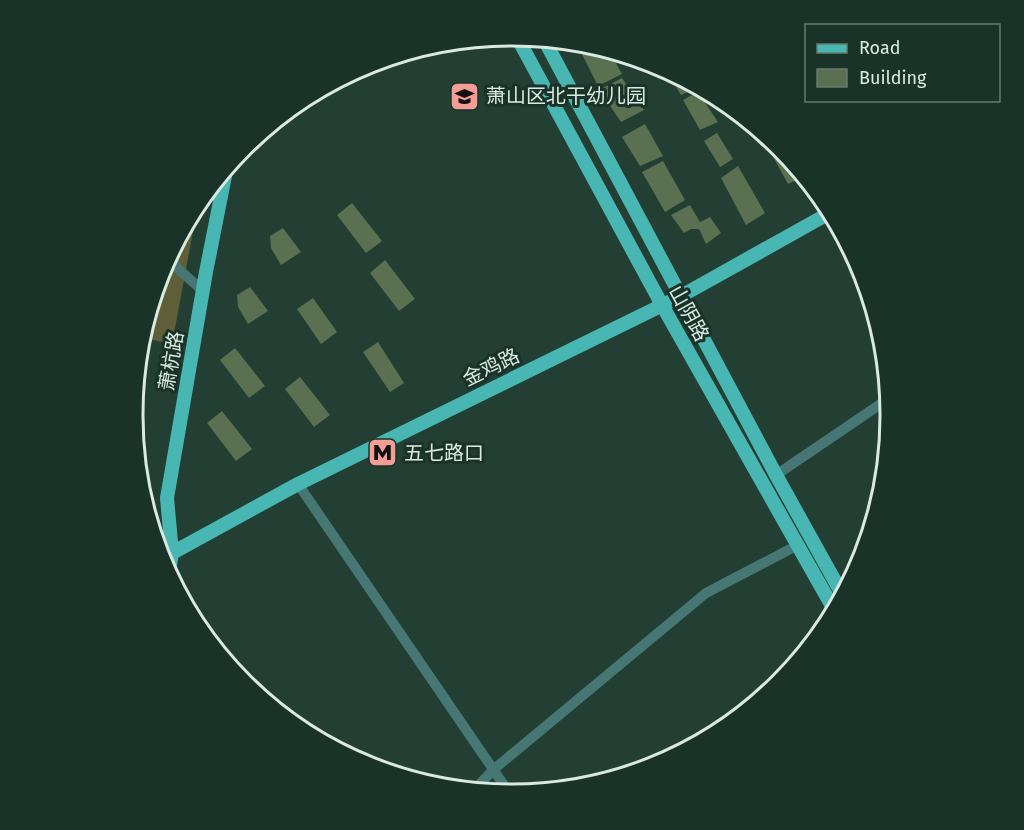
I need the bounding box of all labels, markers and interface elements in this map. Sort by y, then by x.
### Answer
legend [805,24,1000,102]
text: Road [859,37,901,59]
text: Building [859,67,927,89]
school or university icon: 萧山区北干幼儿园 [449,80,481,112]
place label: 萧山区北干幼儿园 [486,84,646,108]
street label: 山阴路 [664,281,714,345]
street label: 萧杭路 [154,329,188,393]
street label: 金鸡路 [459,343,523,391]
metro station icon: 五七路口 [367,437,399,469]
place label: 五七路口 [404,441,484,465]

